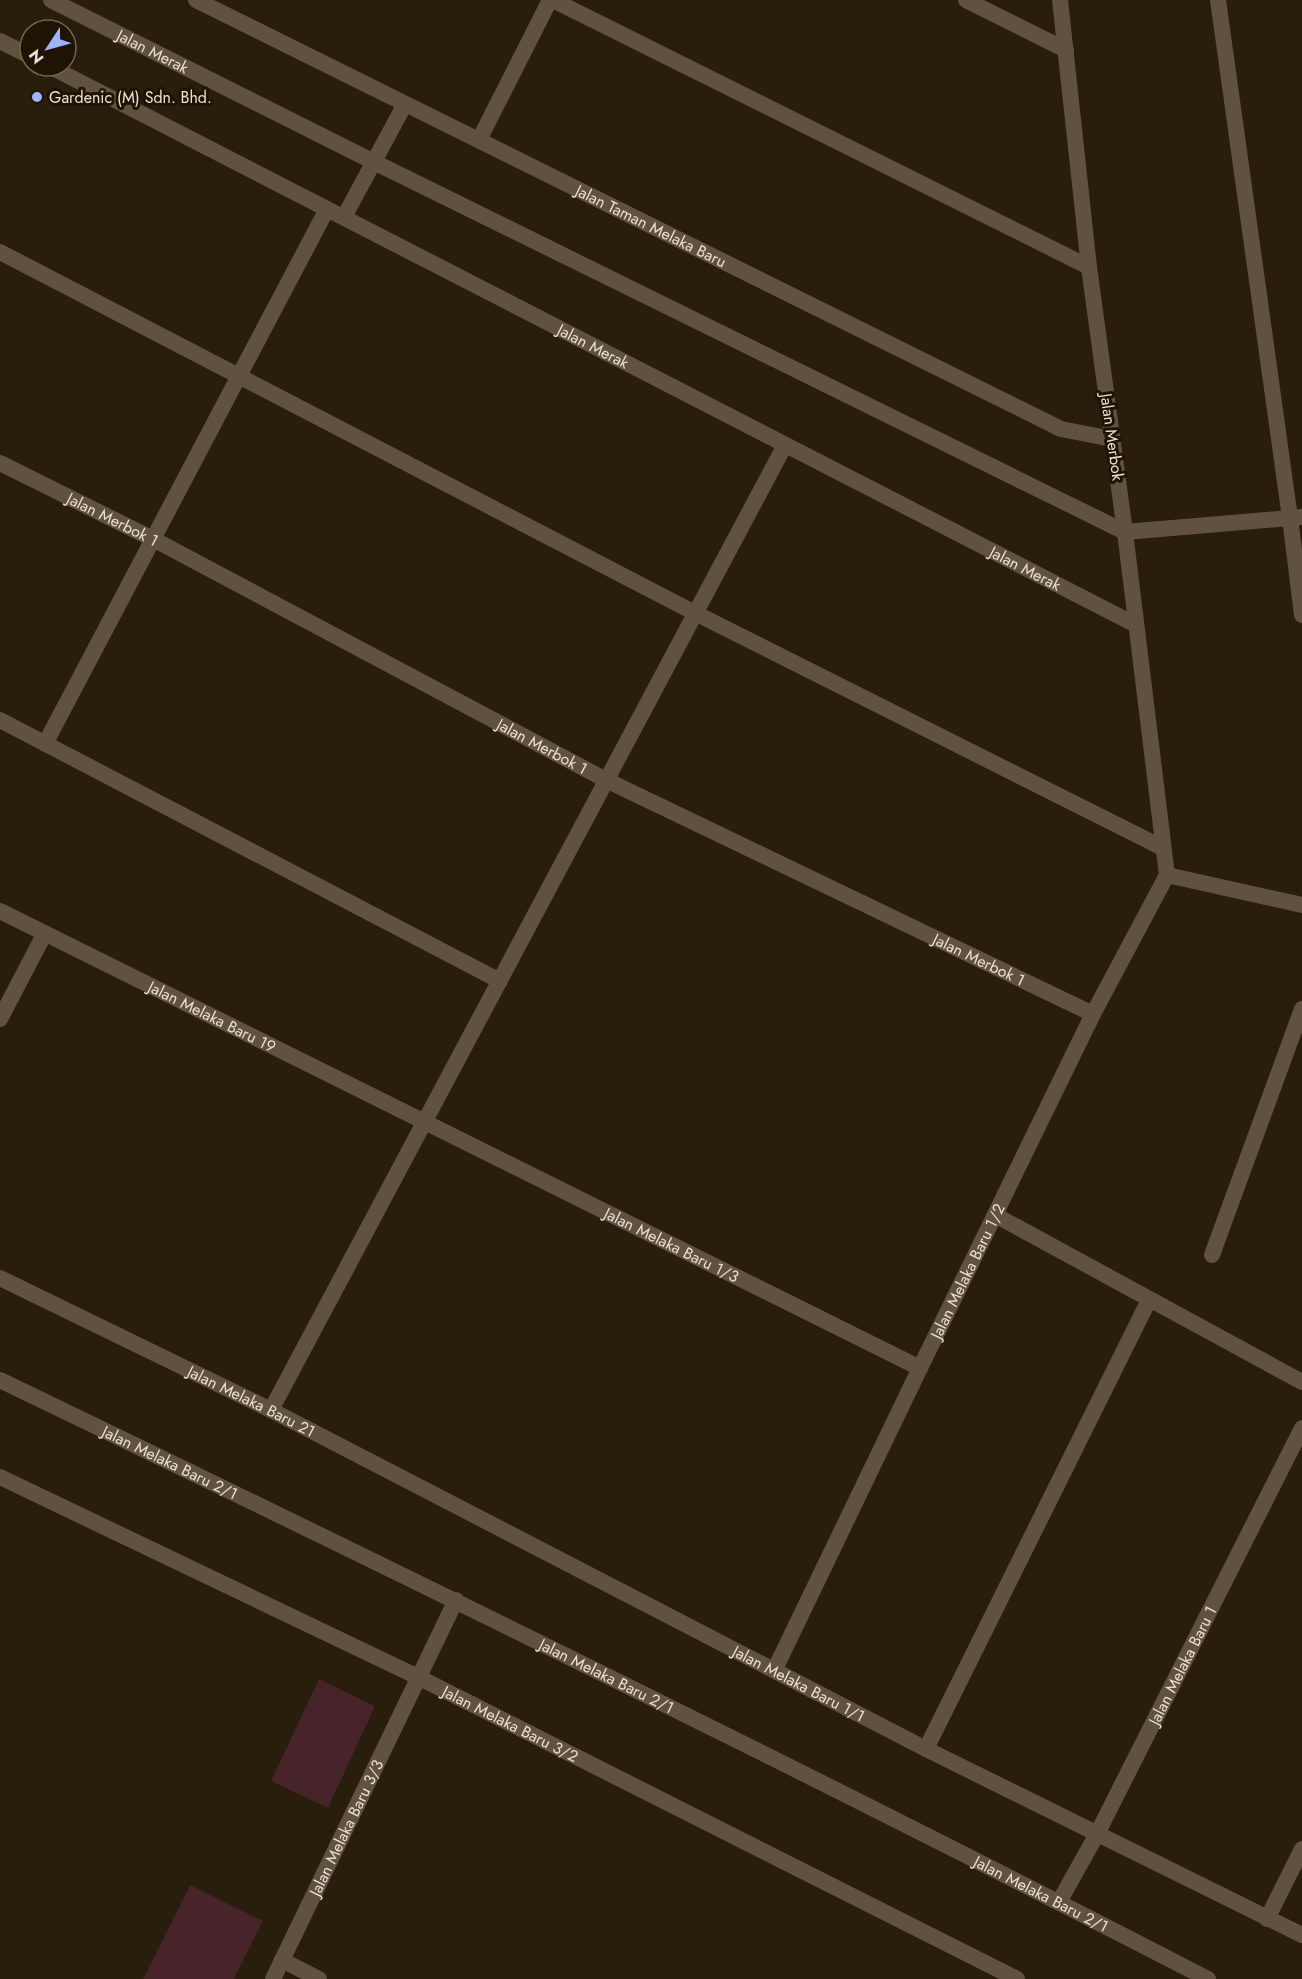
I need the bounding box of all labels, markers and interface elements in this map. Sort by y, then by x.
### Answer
north arrow [18,18,78,78]
street label: Jalan Merak [111,23,194,79]
text: N [23,45,49,68]
place label: Gardenic (M) Sdn. Bhd. [49,86,212,109]
marker: Gardenic (M) Sdn. Bhd. [30,90,44,104]
street label: Jalan Taman Melaka Baru [570,178,730,273]
street label: Jalan Merak [552,317,634,374]
street label: Jalan Merbok [1094,390,1130,483]
street label: Jalan Merbok 1 [61,486,163,552]
street label: Jalan Merak [984,539,1066,597]
street label: Jalan Merbok 1 [491,712,592,780]
street label: Jalan Merbok 1 [927,926,1029,991]
street label: Jalan Melaka Baru 19 [143,974,280,1058]
street label: Jalan Melaka Baru 1/2 [924,1199,1010,1345]
street label: Jalan Melaka Baru 1/3 [599,1201,743,1288]
street label: Jalan Melaka Baru 21 [182,1359,319,1443]
street label: Jalan Melaka Baru 2/1 [97,1419,242,1505]
street label: Jalan Melaka Baru 1 [1142,1602,1222,1731]
street label: Jalan Melaka Baru 2/1 [533,1632,678,1719]
street label: Jalan Melaka Baru 1/1 [727,1639,869,1727]
street label: Jalan Melaka Baru 3/2 [437,1679,582,1768]
street label: Jalan Melaka Baru 3/3 [302,1755,389,1902]
street label: Jalan Melaka Baru 2/1 [968,1849,1113,1937]

